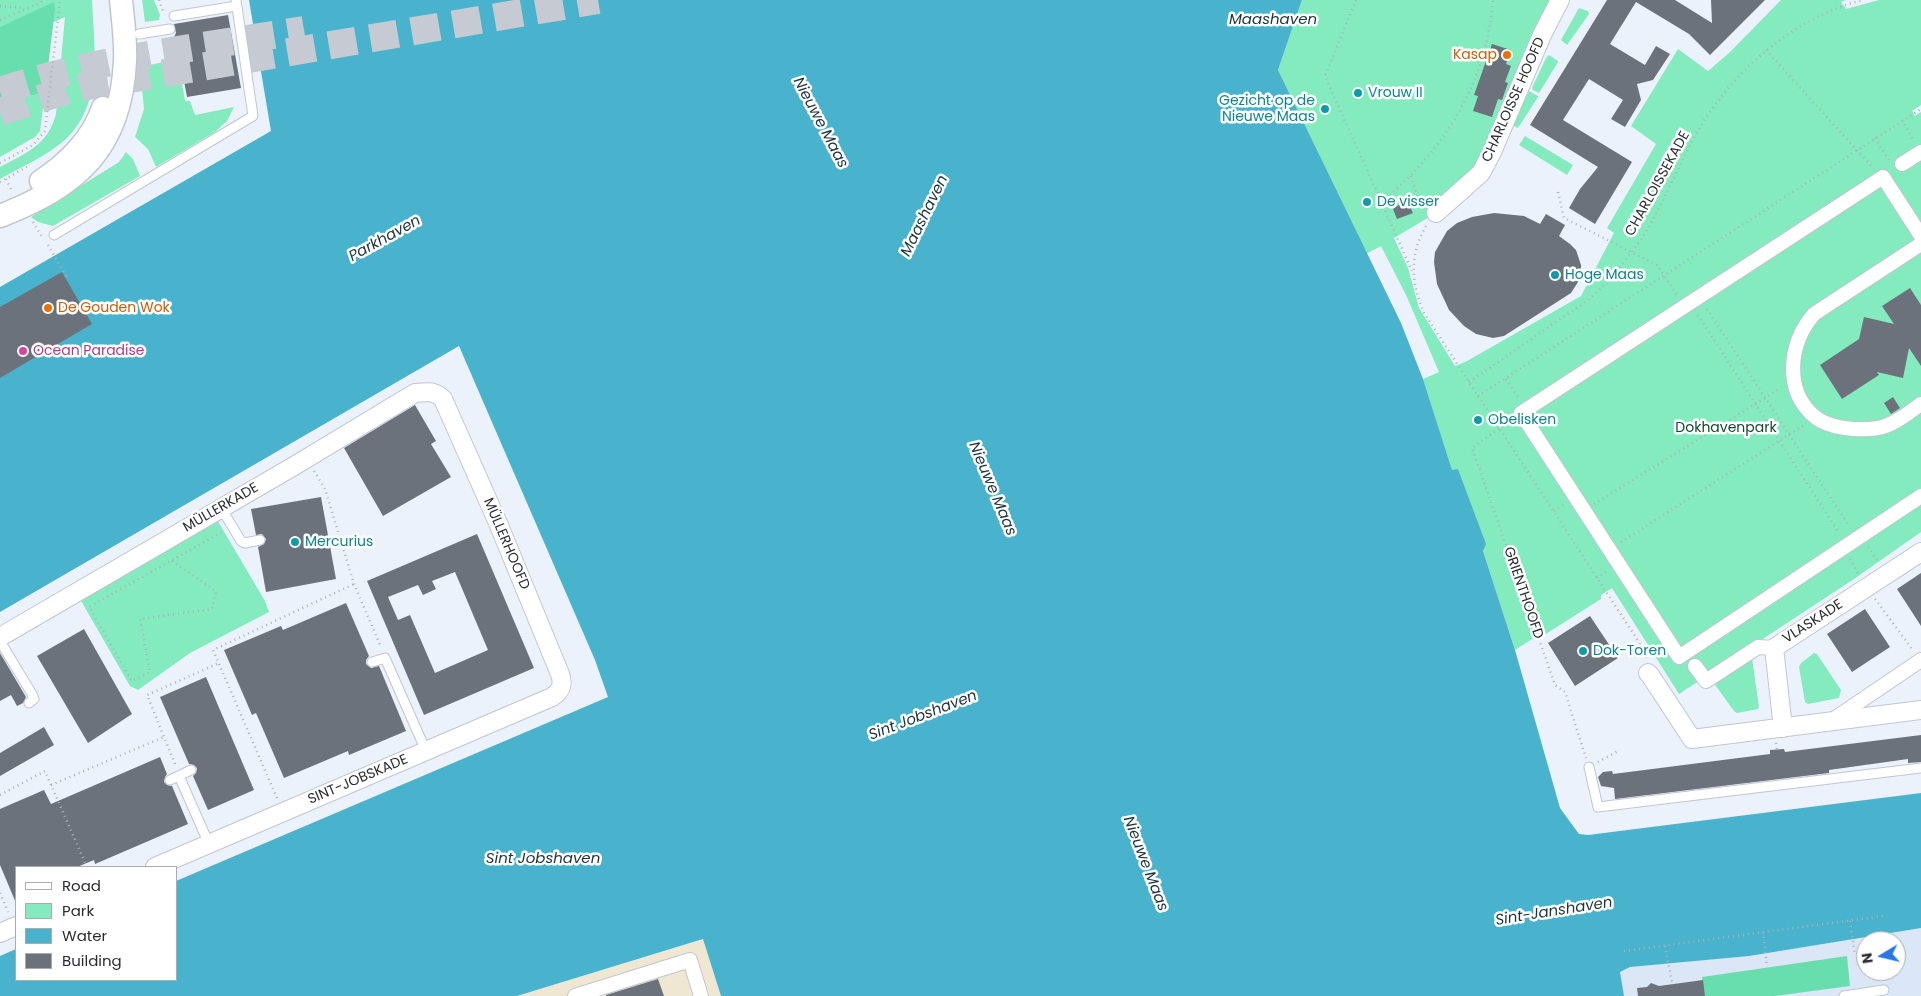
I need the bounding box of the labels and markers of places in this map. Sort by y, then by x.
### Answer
place label: Kasap [1453,47,1497,63]
marker: Kasap [1501,49,1513,61]
place label: Vrouw II [1368,85,1423,101]
marker: Vrouw II [1352,87,1364,99]
place label: Gezicht op de Nieuwe Maas [1219,93,1315,125]
marker: Gezicht op de Nieuwe Maas [1319,103,1331,115]
place label: De visser [1377,194,1439,210]
marker: De visser [1361,196,1373,208]
place label: Hoge Maas [1565,267,1644,283]
marker: Hoge Maas [1549,269,1561,281]
place label: De Gouden Wok [58,300,170,316]
marker: De Gouden Wok [42,302,54,314]
place label: Ocean Paradise [33,343,144,359]
marker: Ocean Paradise [17,345,29,357]
place label: Obelisken [1488,412,1556,428]
marker: Obelisken [1472,414,1484,426]
place label: Mercurius [305,534,373,550]
marker: Mercurius [289,536,301,548]
place label: Dok-Toren [1593,643,1666,659]
marker: Dok-Toren [1577,645,1589,657]

